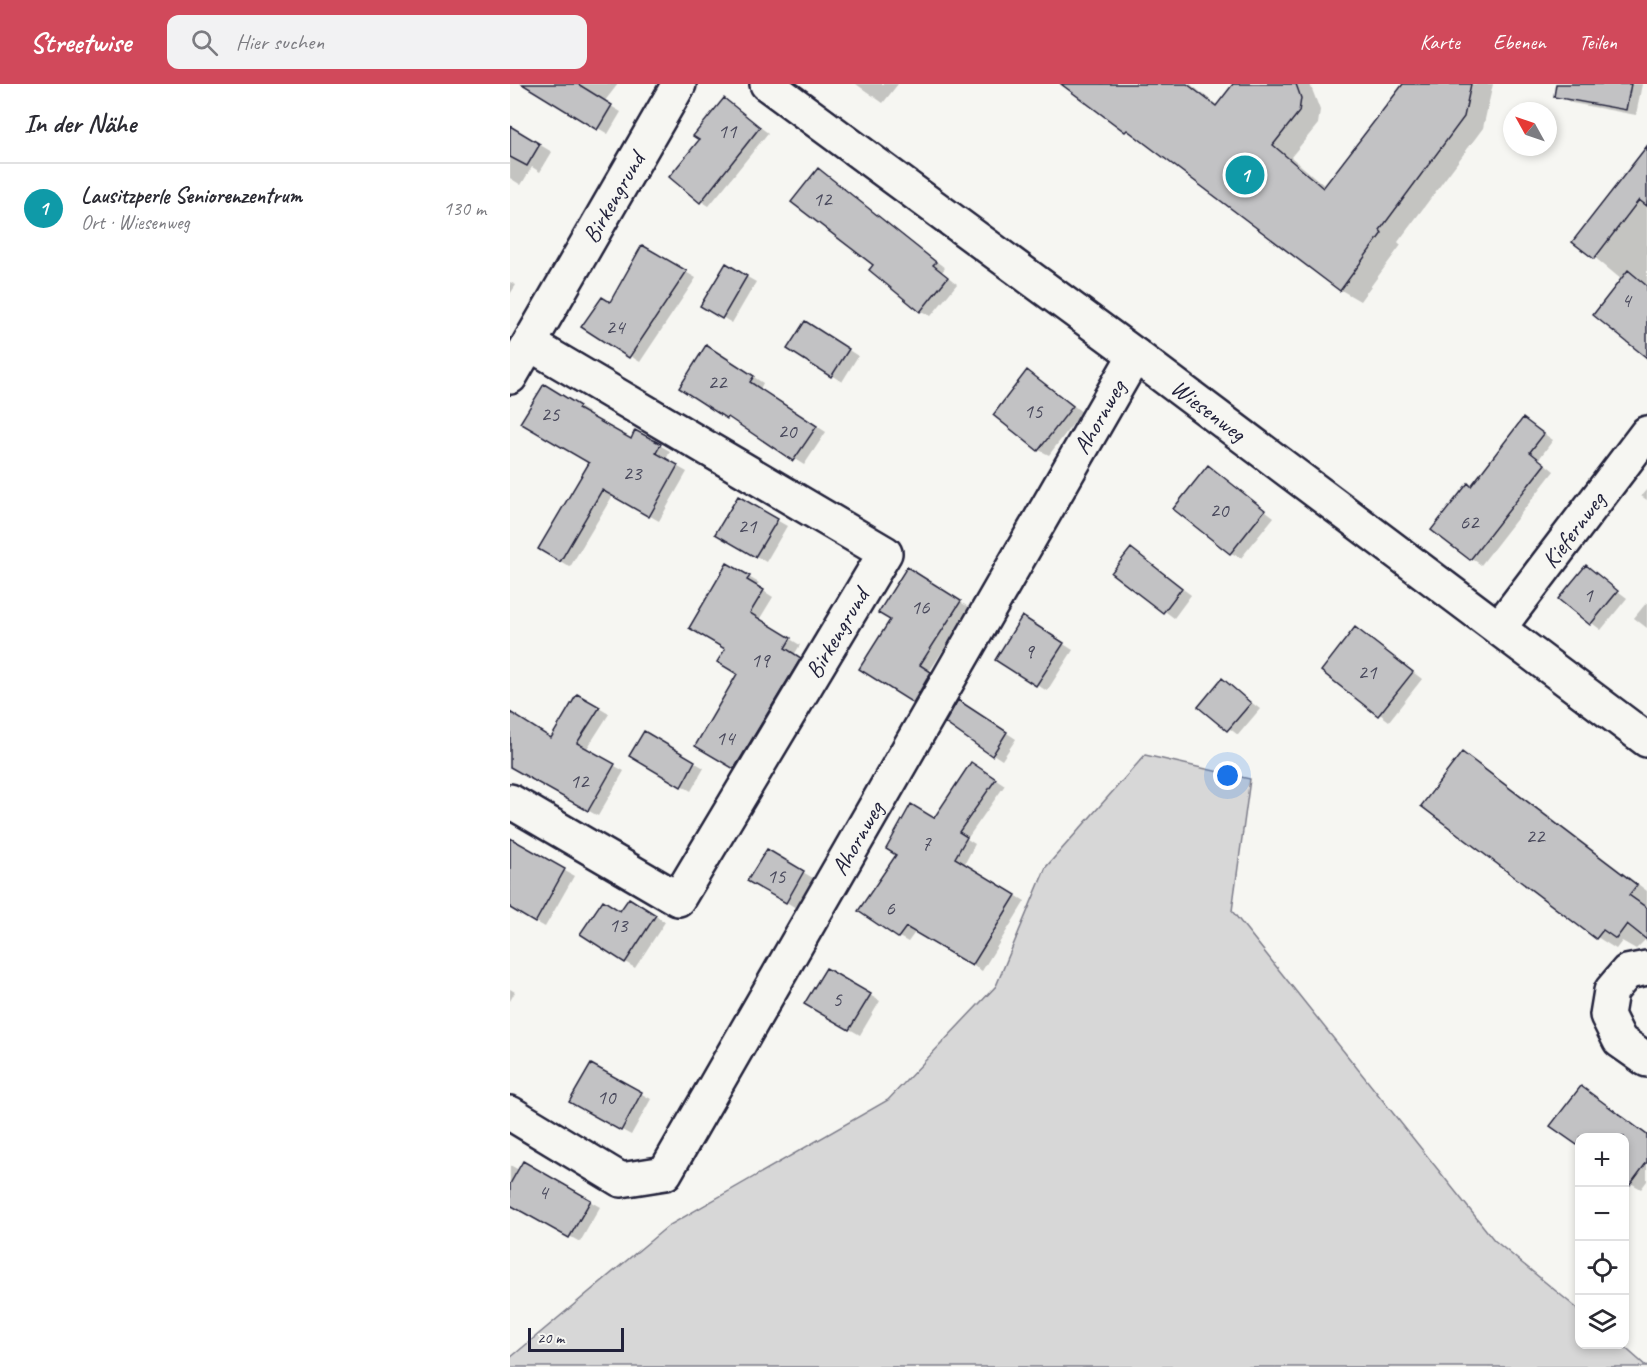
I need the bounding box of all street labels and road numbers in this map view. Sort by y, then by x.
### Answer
street label: Birkengrund [576,144,653,248]
street label: Wiesenweg [1165,372,1253,449]
street label: Ahornweg [1066,373,1133,459]
street label: Kiefernweg [1535,484,1613,574]
street label: Birkengrund [798,580,877,684]
street label: Ahornweg [824,794,891,881]

